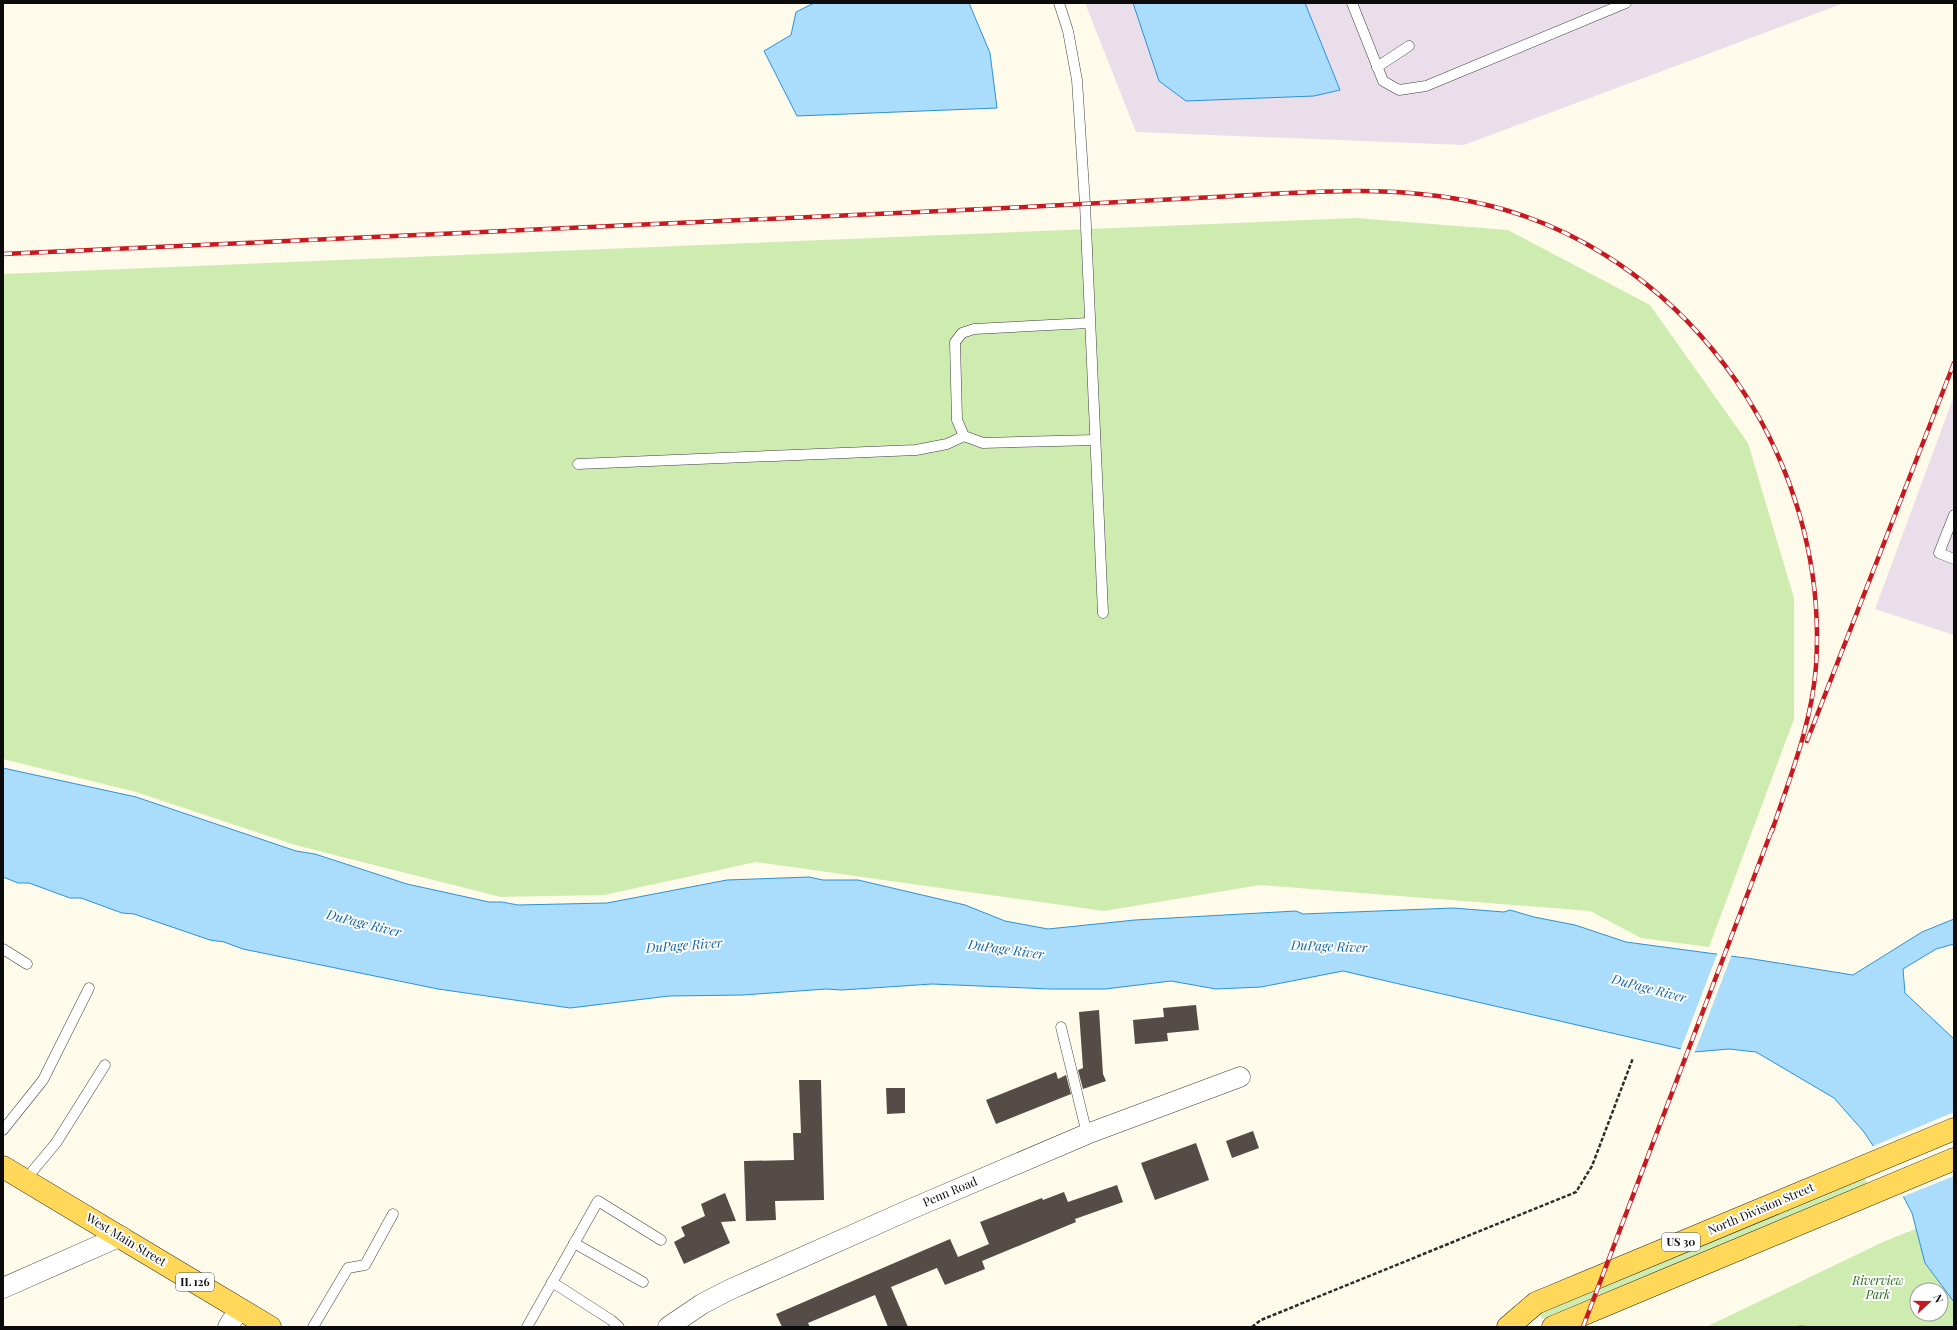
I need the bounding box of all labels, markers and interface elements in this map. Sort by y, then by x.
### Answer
water label: DuPage River [324,905,404,940]
water label: DuPage River [644,933,723,956]
water label: DuPage River [966,935,1046,962]
water label: DuPage River [1290,936,1368,955]
water label: DuPage River [1609,969,1689,1006]
street label: Penn Road [920,1172,979,1210]
street label: North Division Street [1705,1178,1817,1238]
street label: West Main Street [83,1208,170,1270]
road number: US 30 [1662,1233,1700,1251]
park label: Riverview Park [1851,1272,1904,1302]
road number: IL 126 [176,1273,214,1291]
north arrow [1909,1282,1949,1322]
text: N [1930,1292,1947,1305]

